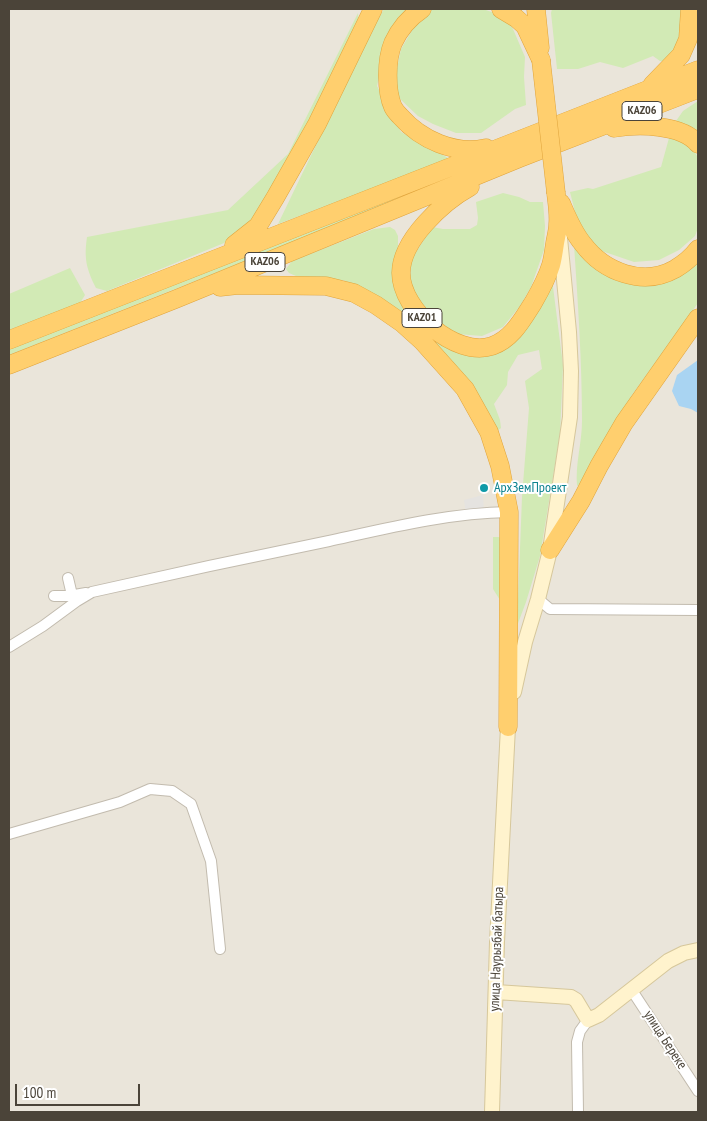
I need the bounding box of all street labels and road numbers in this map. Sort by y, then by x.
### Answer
road number: KАZ06 [622,102,662,120]
road number: KАZ06 [245,252,285,272]
road number: KАZ01 [402,308,442,328]
street label: улица Наурызбай батыра [486,886,508,1012]
street label: улица Береке [640,1007,690,1073]

